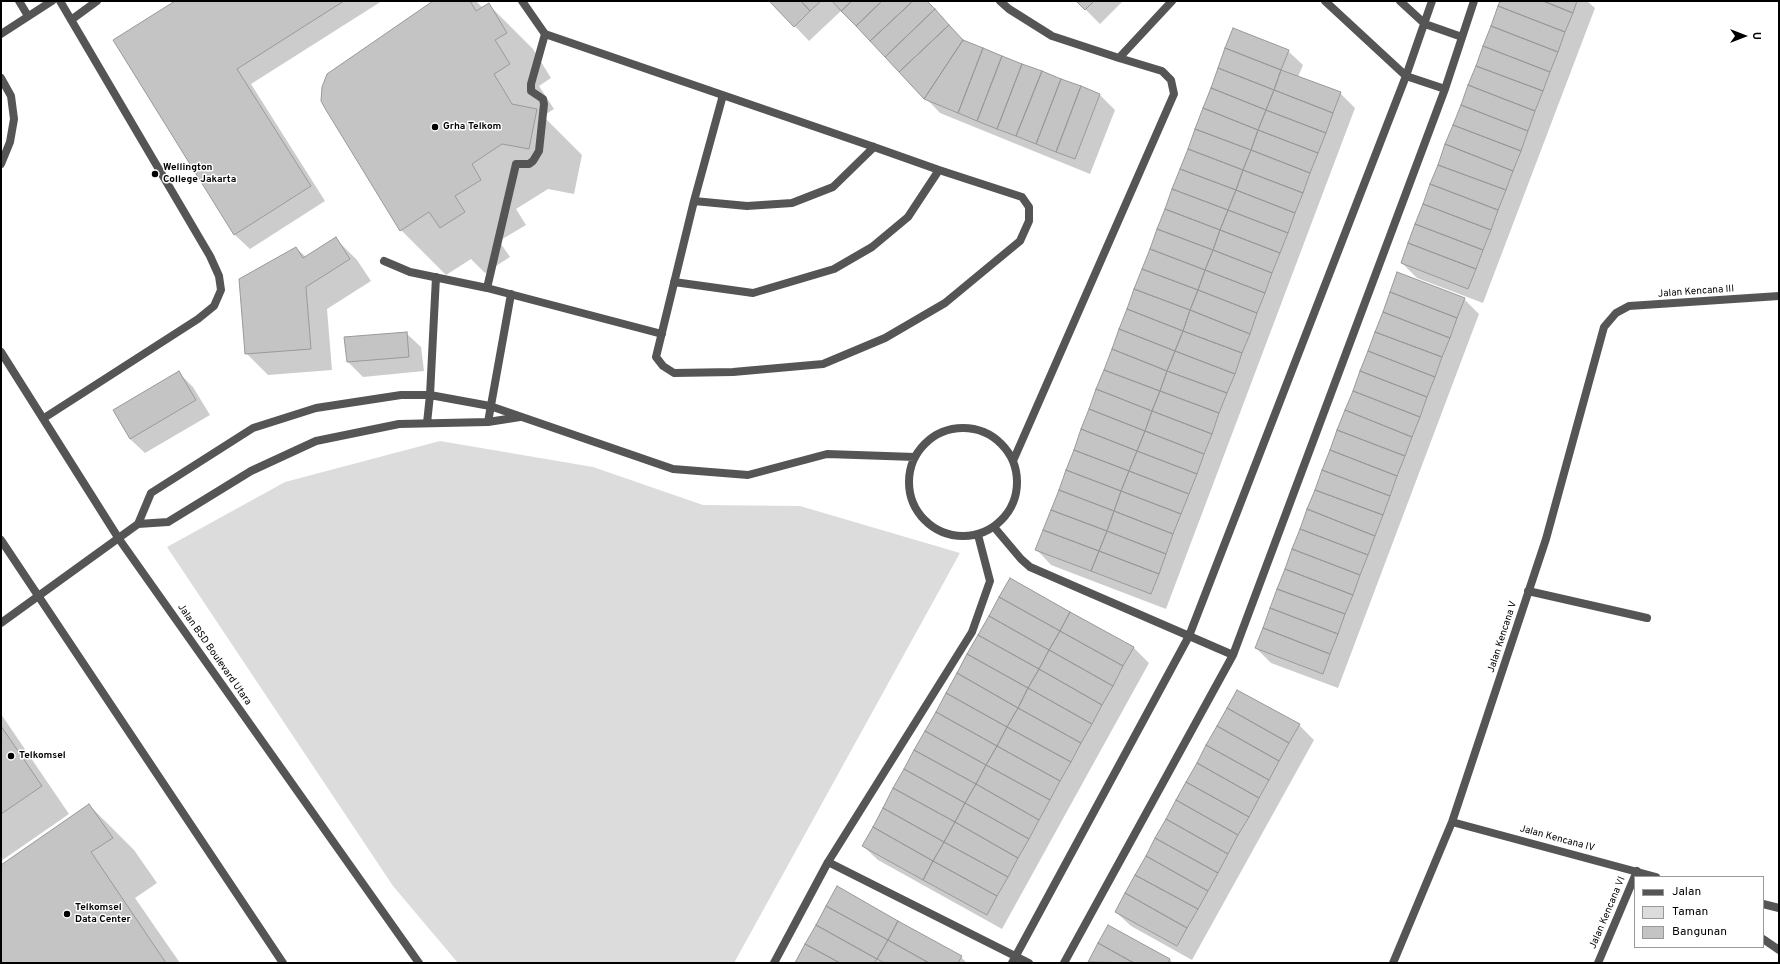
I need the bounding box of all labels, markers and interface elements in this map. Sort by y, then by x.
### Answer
north arrow [1724,16,1764,56]
text: U [1749,32,1763,40]
place label: Grha Telkom [443,121,501,133]
marker: Grha Telkom [430,122,440,132]
place label: Wellington College Jakarta [163,162,236,186]
marker: Wellington College Jakarta [150,169,160,179]
street label: Jalan Kencana III [1658,283,1734,301]
street label: Jalan Kencana V [1486,600,1520,674]
street label: Jalan BSD Boulevard Utara [174,602,254,708]
place label: Telkomsel [19,750,66,762]
marker: Telkomsel [6,751,16,761]
street label: Jalan Kencana IV [1518,823,1596,855]
street label: Jalan Kencana VI [1587,875,1629,951]
legend [1634,876,1764,948]
text: Jalan [1672,884,1701,900]
place label: Telkomsel Data Center [75,902,131,926]
text: Taman [1672,904,1708,920]
marker: Telkomsel Data Center [62,909,72,919]
text: Bangunan [1672,924,1727,940]

